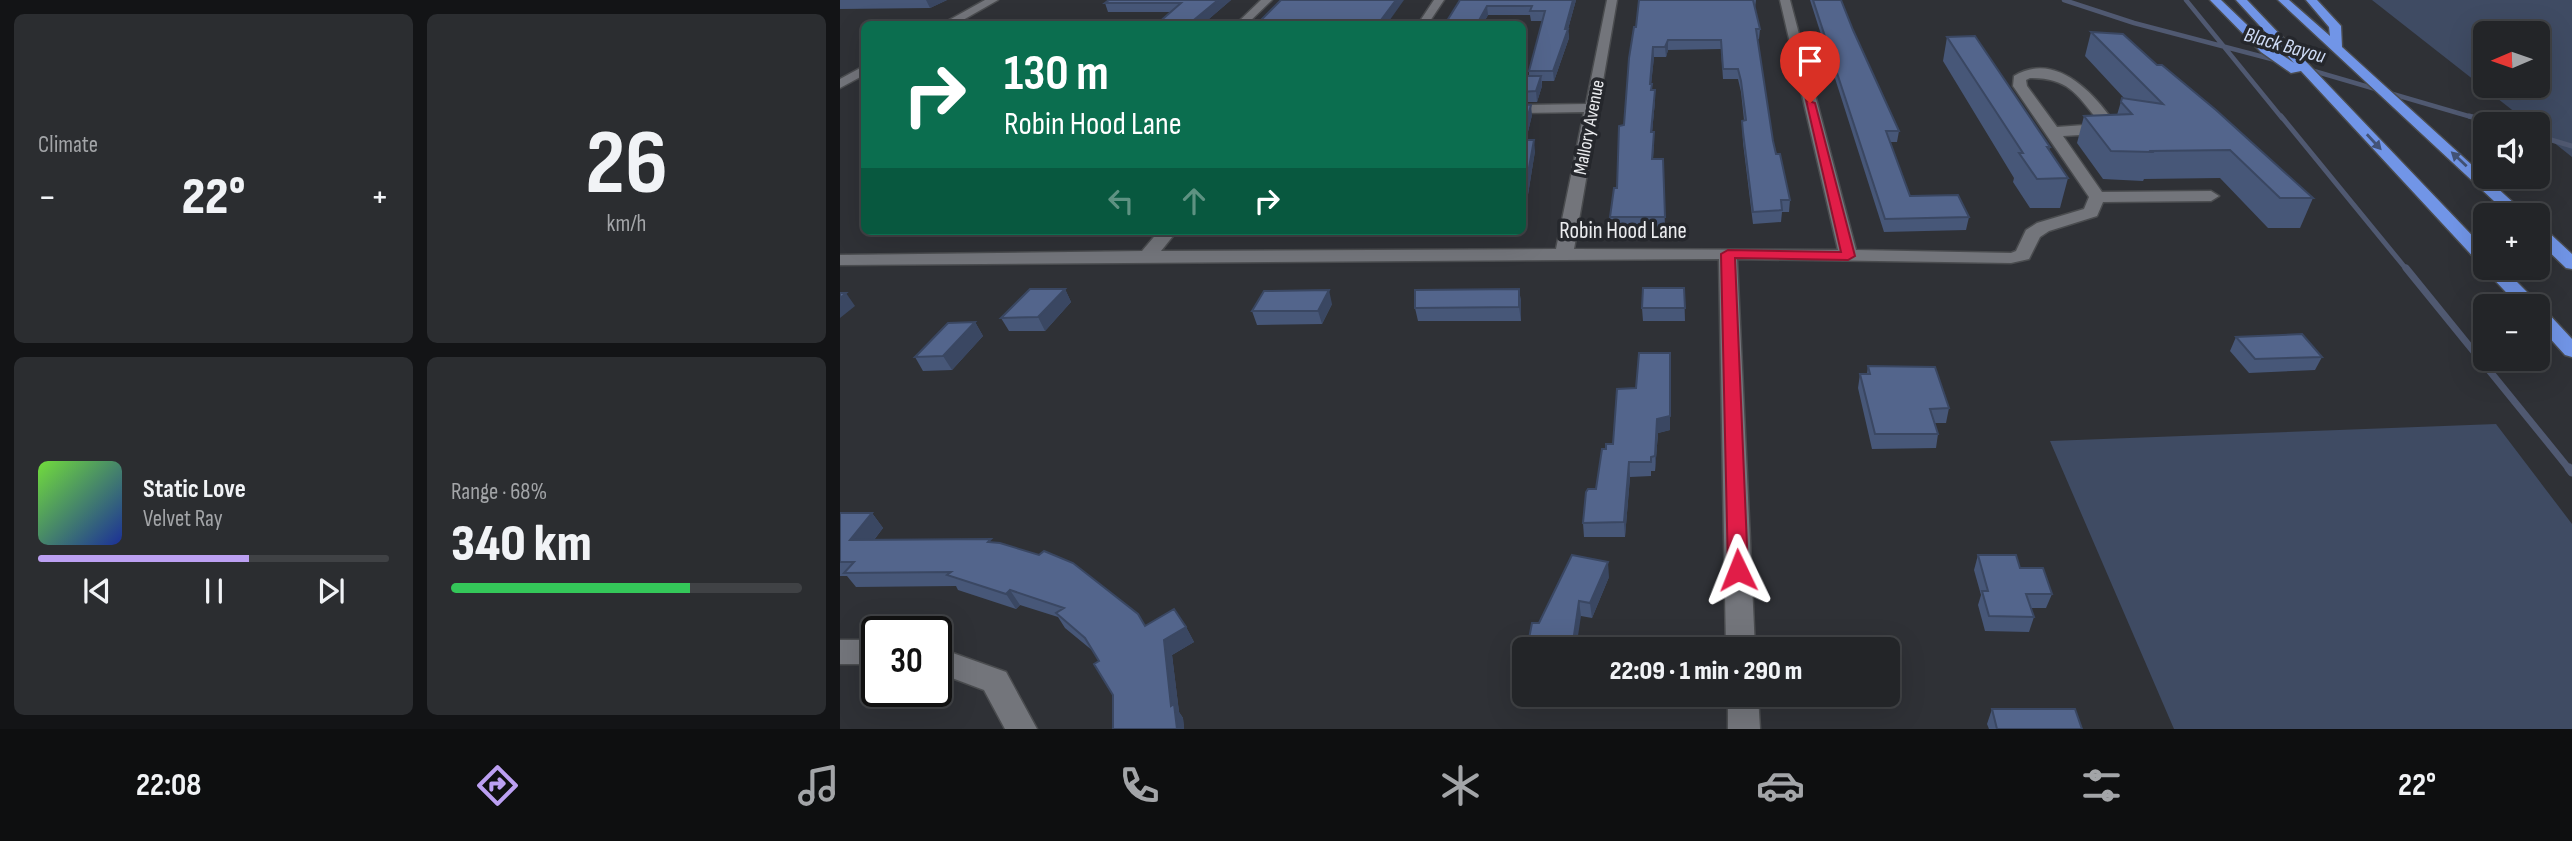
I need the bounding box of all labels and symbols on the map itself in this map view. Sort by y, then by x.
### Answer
north arrow [2473,21,2550,98]
water label: Black Bayou [2241,22,2329,69]
pin [1780,31,1840,103]
street label: Mallory Avenue [1569,78,1610,177]
one-way arrow [2366,133,2382,151]
one-way arrow [2450,151,2468,167]
street label: Robin Hood Lane [1559,217,1687,245]
position arrow [1701,533,1775,607]
speed limit sign: 30 [861,616,952,707]

